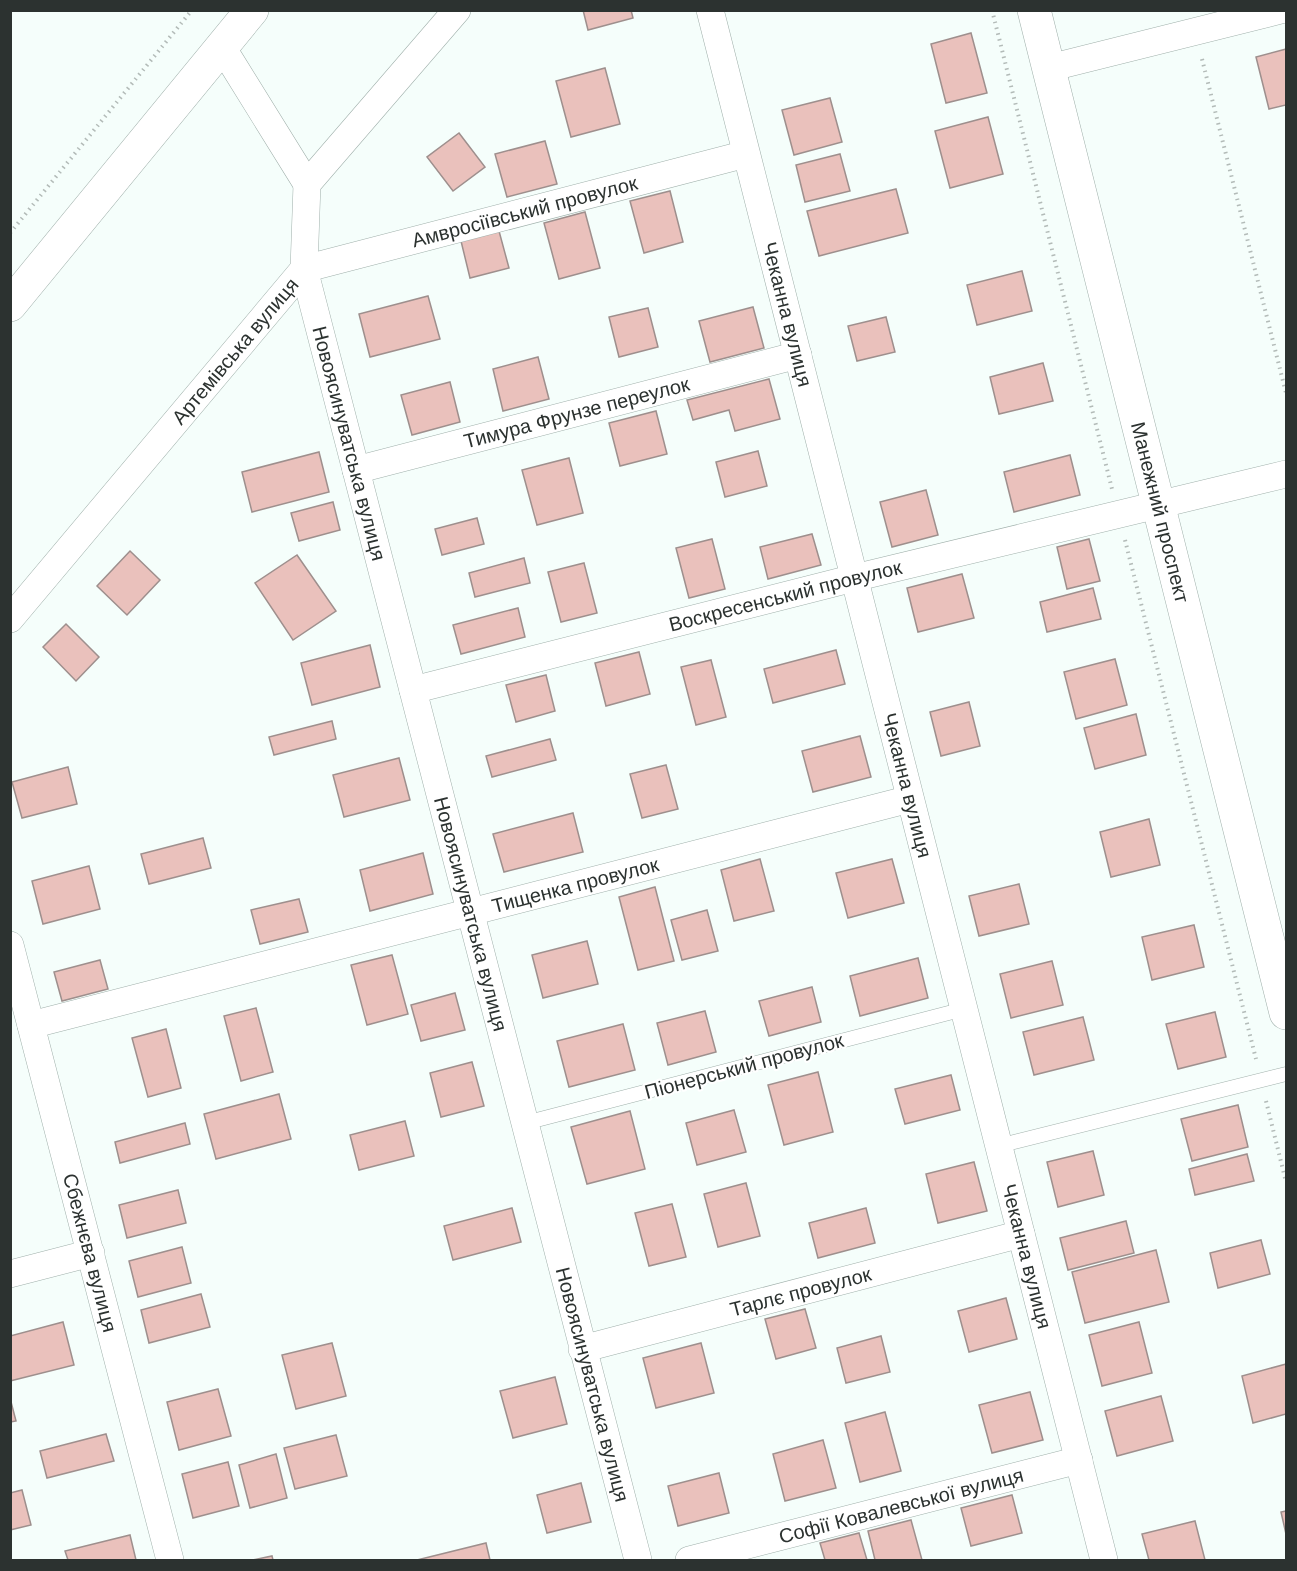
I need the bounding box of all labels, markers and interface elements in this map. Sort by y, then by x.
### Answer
street label: Амвросіївський провулок [410,172,640,251]
street label: Чеканна вулиця [758,240,816,389]
street label: Артемівська вулиця [168,274,303,428]
street label: Новоясинуватська вулиця [308,324,390,563]
street label: Тимура Фрунзе переулок [462,373,692,452]
street label: Манежний проспект [1127,420,1193,605]
street label: Воскресенський провулок [666,556,904,636]
street label: Чеканна вулиця [878,711,936,860]
street label: Новоясинуватська вулиця [430,794,512,1034]
street label: Тищенка провулок [490,853,661,917]
street label: Пiонерський провулок [642,1029,846,1103]
street label: Сбежнєва вулиця [59,1171,121,1335]
street label: Чеканна вулиця [998,1182,1056,1331]
street label: Тарлє провулок [728,1263,874,1321]
street label: Новоясинуватська вулиця [552,1265,633,1504]
street label: Софії Ковалевської вулиця [776,1464,1026,1548]

